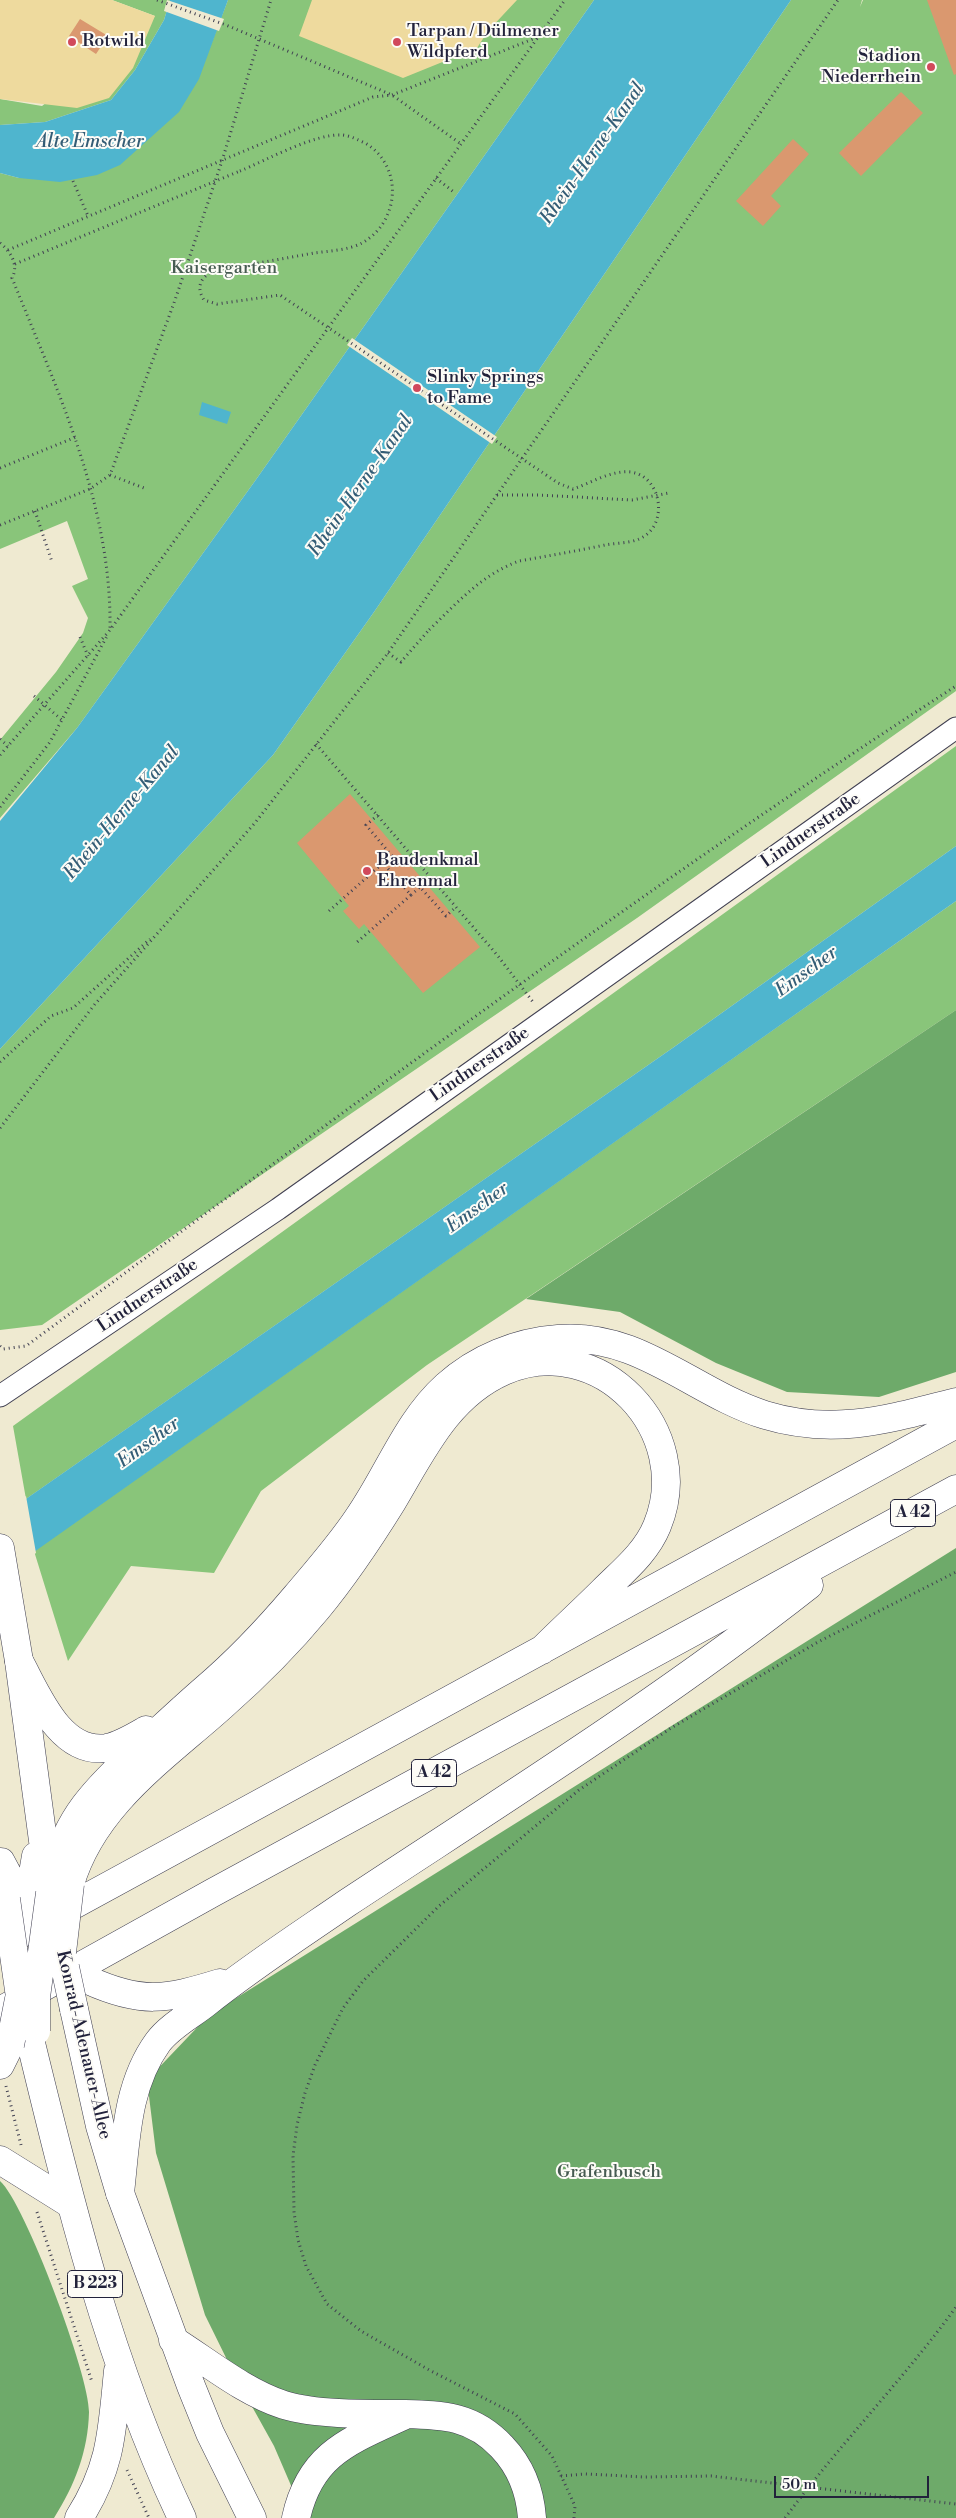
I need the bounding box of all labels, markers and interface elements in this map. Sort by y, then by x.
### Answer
place label: Tarpan / Dülmener Wildpferd [407,21,559,64]
place label: Rotwild [82,31,144,53]
marker: Rotwild [66,36,78,48]
marker: Tarpan / Dülmener Wildpferd [391,36,403,48]
place label: Stadion Niederrhein [821,46,921,88]
marker: Stadion Niederrhein [925,61,937,73]
water label: Rhein-Herne-Kanal [536,79,650,229]
water label: Alte Emscher [36,131,144,153]
park label: Kaisergarten [171,258,277,280]
place label: Slinky Springs to Fame [427,367,544,409]
marker: Slinky Springs to Fame [411,382,423,394]
water label: Rhein-Herne-Kanal [304,411,418,561]
water label: Rhein-Herne-Kanal [59,741,185,885]
street label: Lindnerstraße [757,789,865,873]
place label: Baudenkmal Ehrenmal [377,850,479,892]
marker: Baudenkmal Ehrenmal [361,865,373,877]
water label: Emscher [771,942,843,1002]
street label: Lindnerstraße [426,1023,534,1107]
water label: Emscher [442,1178,514,1238]
street label: Lindnerstraße [94,1254,202,1338]
water label: Emscher [113,1413,185,1473]
road number: A 42 [890,1500,936,1526]
road number: A 42 [412,1760,456,1786]
street label: Konrad-Adenauer-Allee [51,1948,115,2142]
park label: Grafenbusch [557,2162,661,2184]
road number: B 223 [68,2270,122,2298]
scale bar [776,2466,931,2498]
text: 50 m [782,2475,816,2494]

